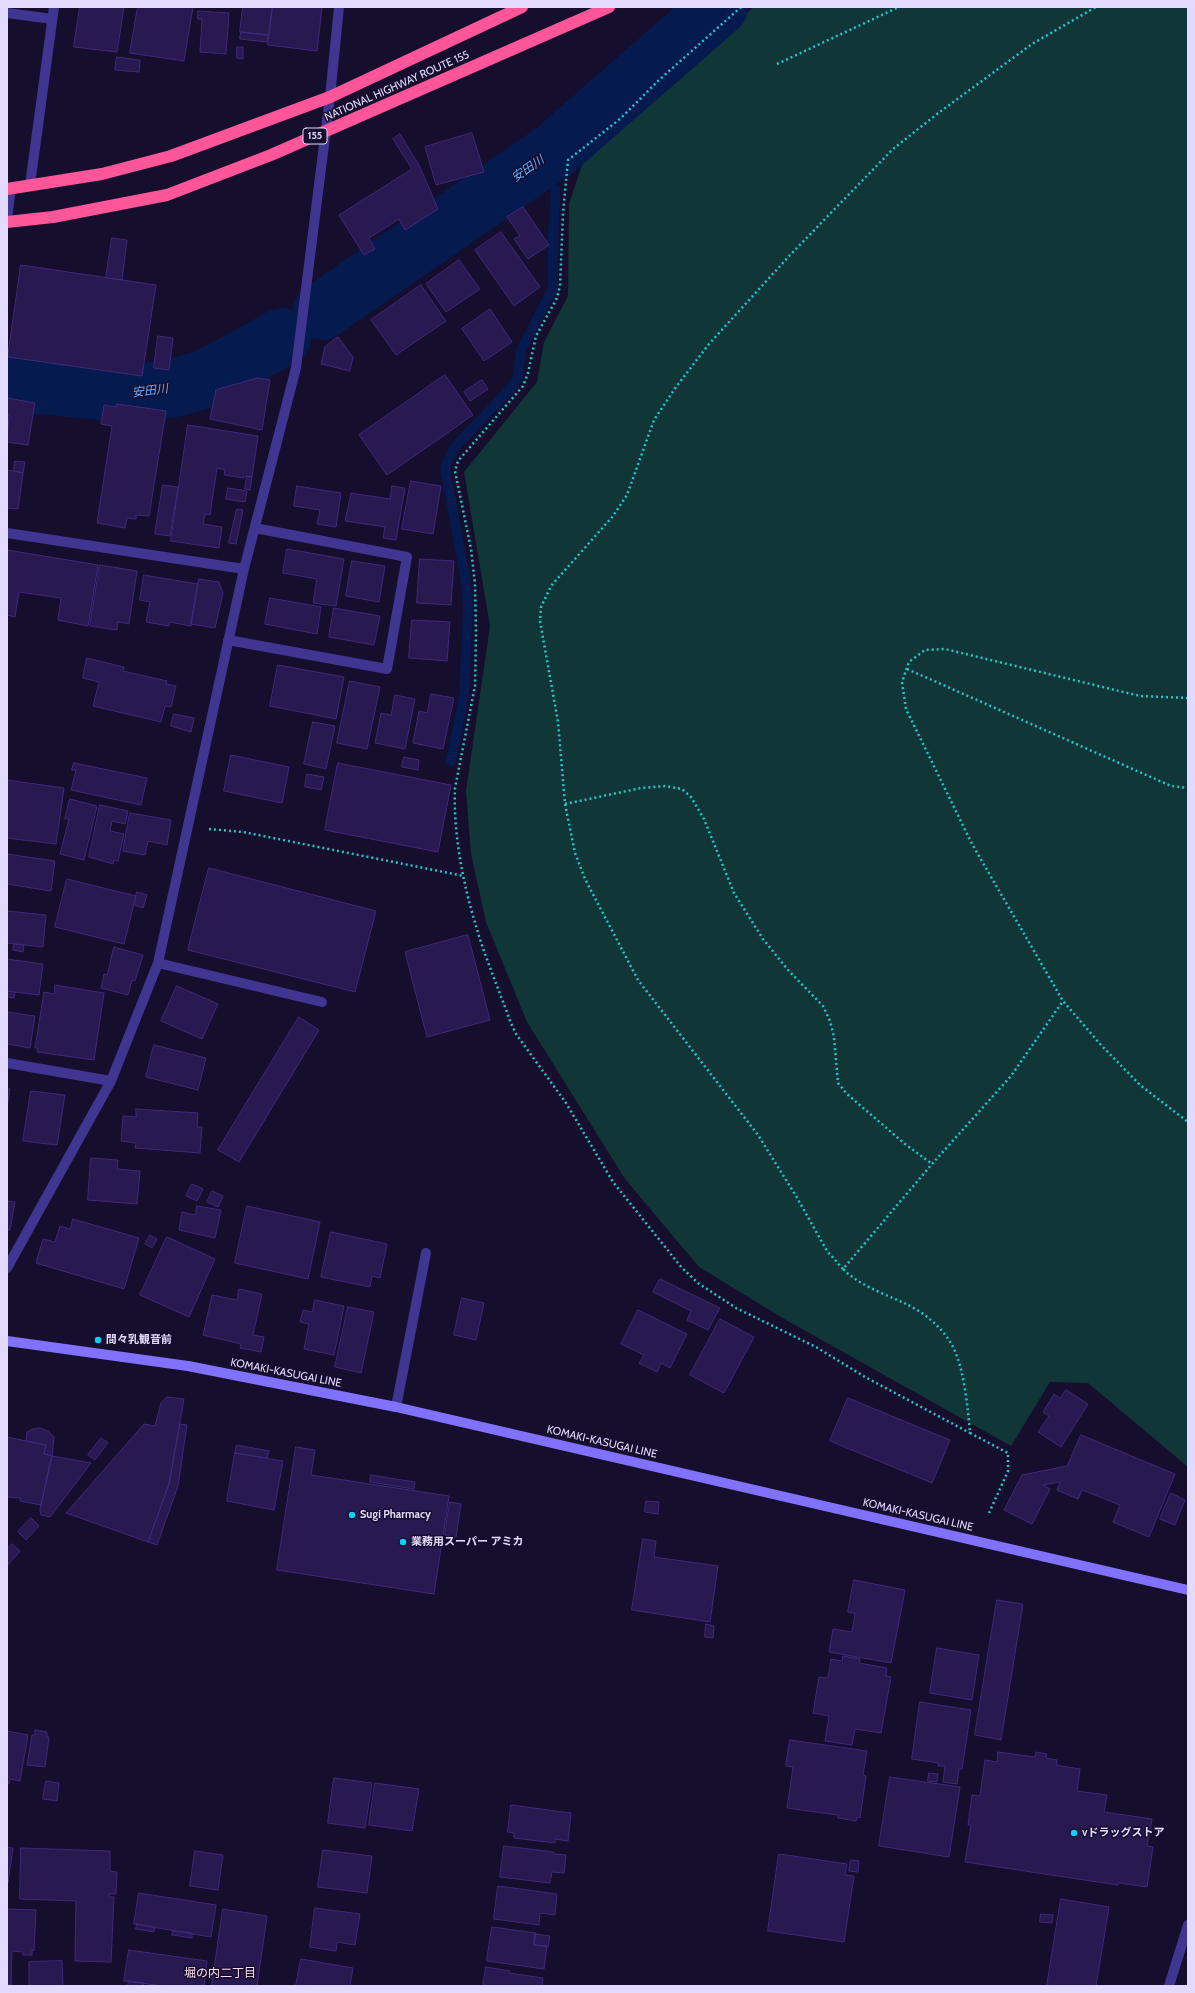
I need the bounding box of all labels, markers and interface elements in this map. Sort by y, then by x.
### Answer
street label: NATIONAL HIGHWAY ROUTE 155 [323,48,471,124]
road number: 155 [303,128,327,144]
water label: 安田川 [509,153,547,185]
water label: 安田川 [131,382,169,400]
place label: 間々乳観音前 [106,1333,172,1347]
marker: 間々乳観音前 [93,1335,103,1345]
street label: KOMAKI-KASUGAI LINE [229,1356,343,1390]
street label: KOMAKI-KASUGAI LINE [546,1423,658,1461]
street label: KOMAKI-KASUGAI LINE [862,1496,974,1534]
place label: Sugi Pharmacy [360,1508,431,1522]
marker: Sugi Pharmacy [347,1510,357,1520]
place label: 業務用スーパー アミカ [411,1535,523,1549]
marker: 業務用スーパー アミカ [398,1537,408,1547]
place label: vドラッグストア [1082,1826,1164,1840]
marker: vドラッグストア [1069,1828,1079,1838]
district label: 堀の内二丁目 [184,1966,256,1980]

